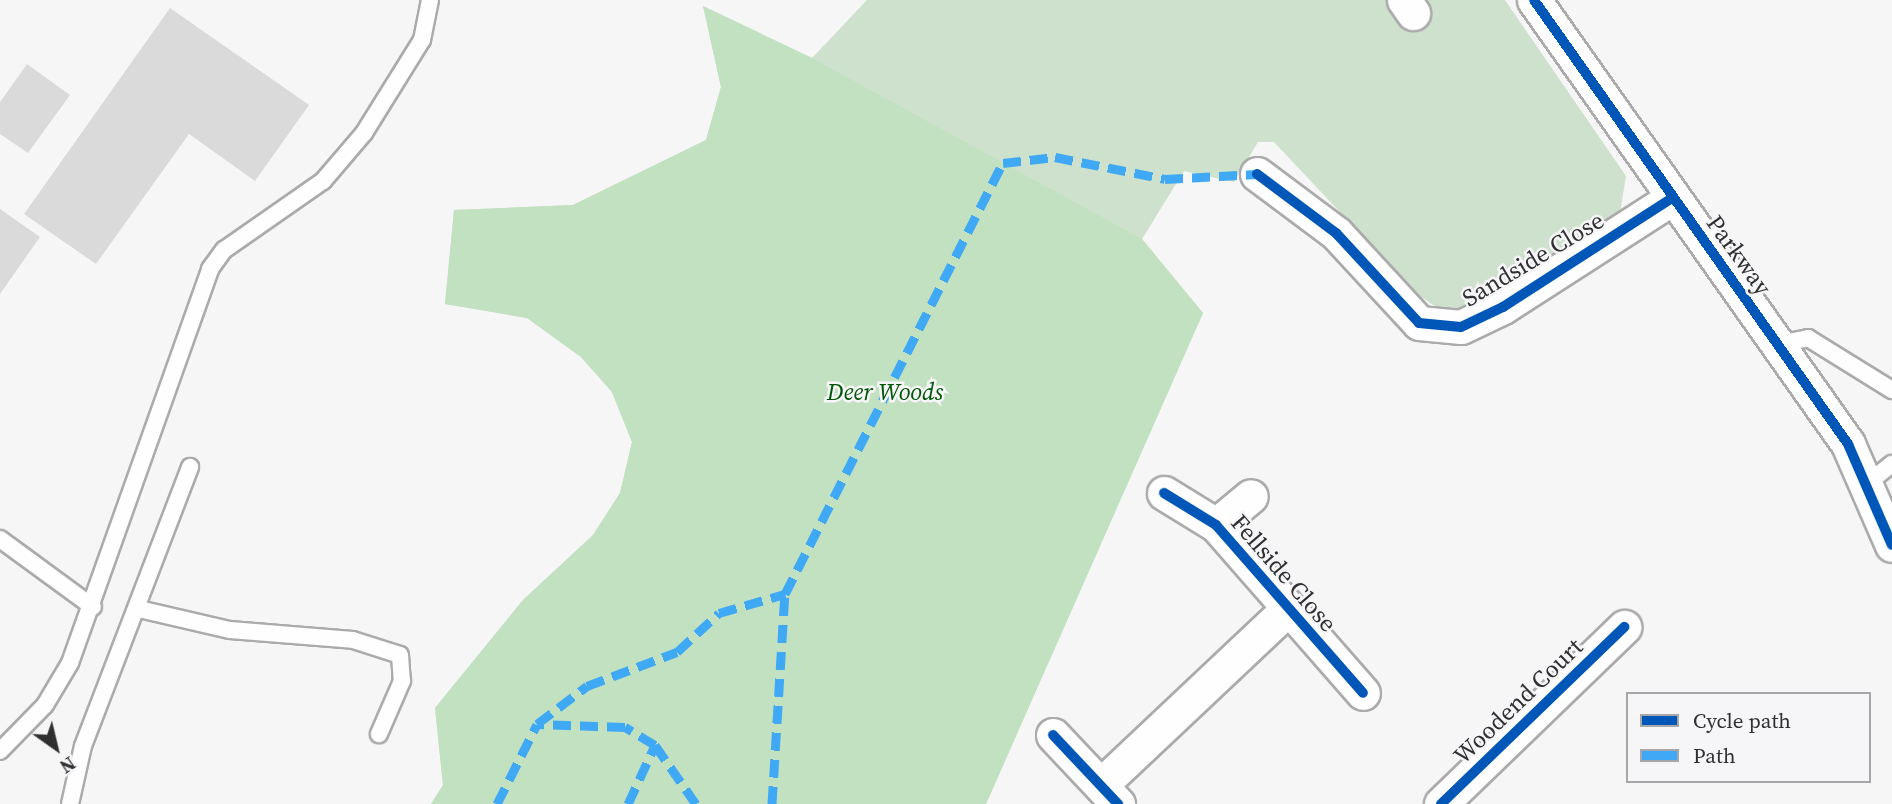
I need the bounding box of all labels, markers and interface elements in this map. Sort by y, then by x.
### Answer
street label: Sandside Close [1457,206,1609,312]
street label: Parkway [1700,210,1778,300]
park label: Deer Woods [827,378,943,406]
street label: Fellside Close [1225,508,1343,638]
street label: Woodend Court [1448,632,1588,770]
legend [1626,692,1871,783]
text: Cycle path [1693,706,1791,735]
north arrow [21,713,91,783]
text: Path [1693,741,1736,770]
text: N [55,751,81,780]

